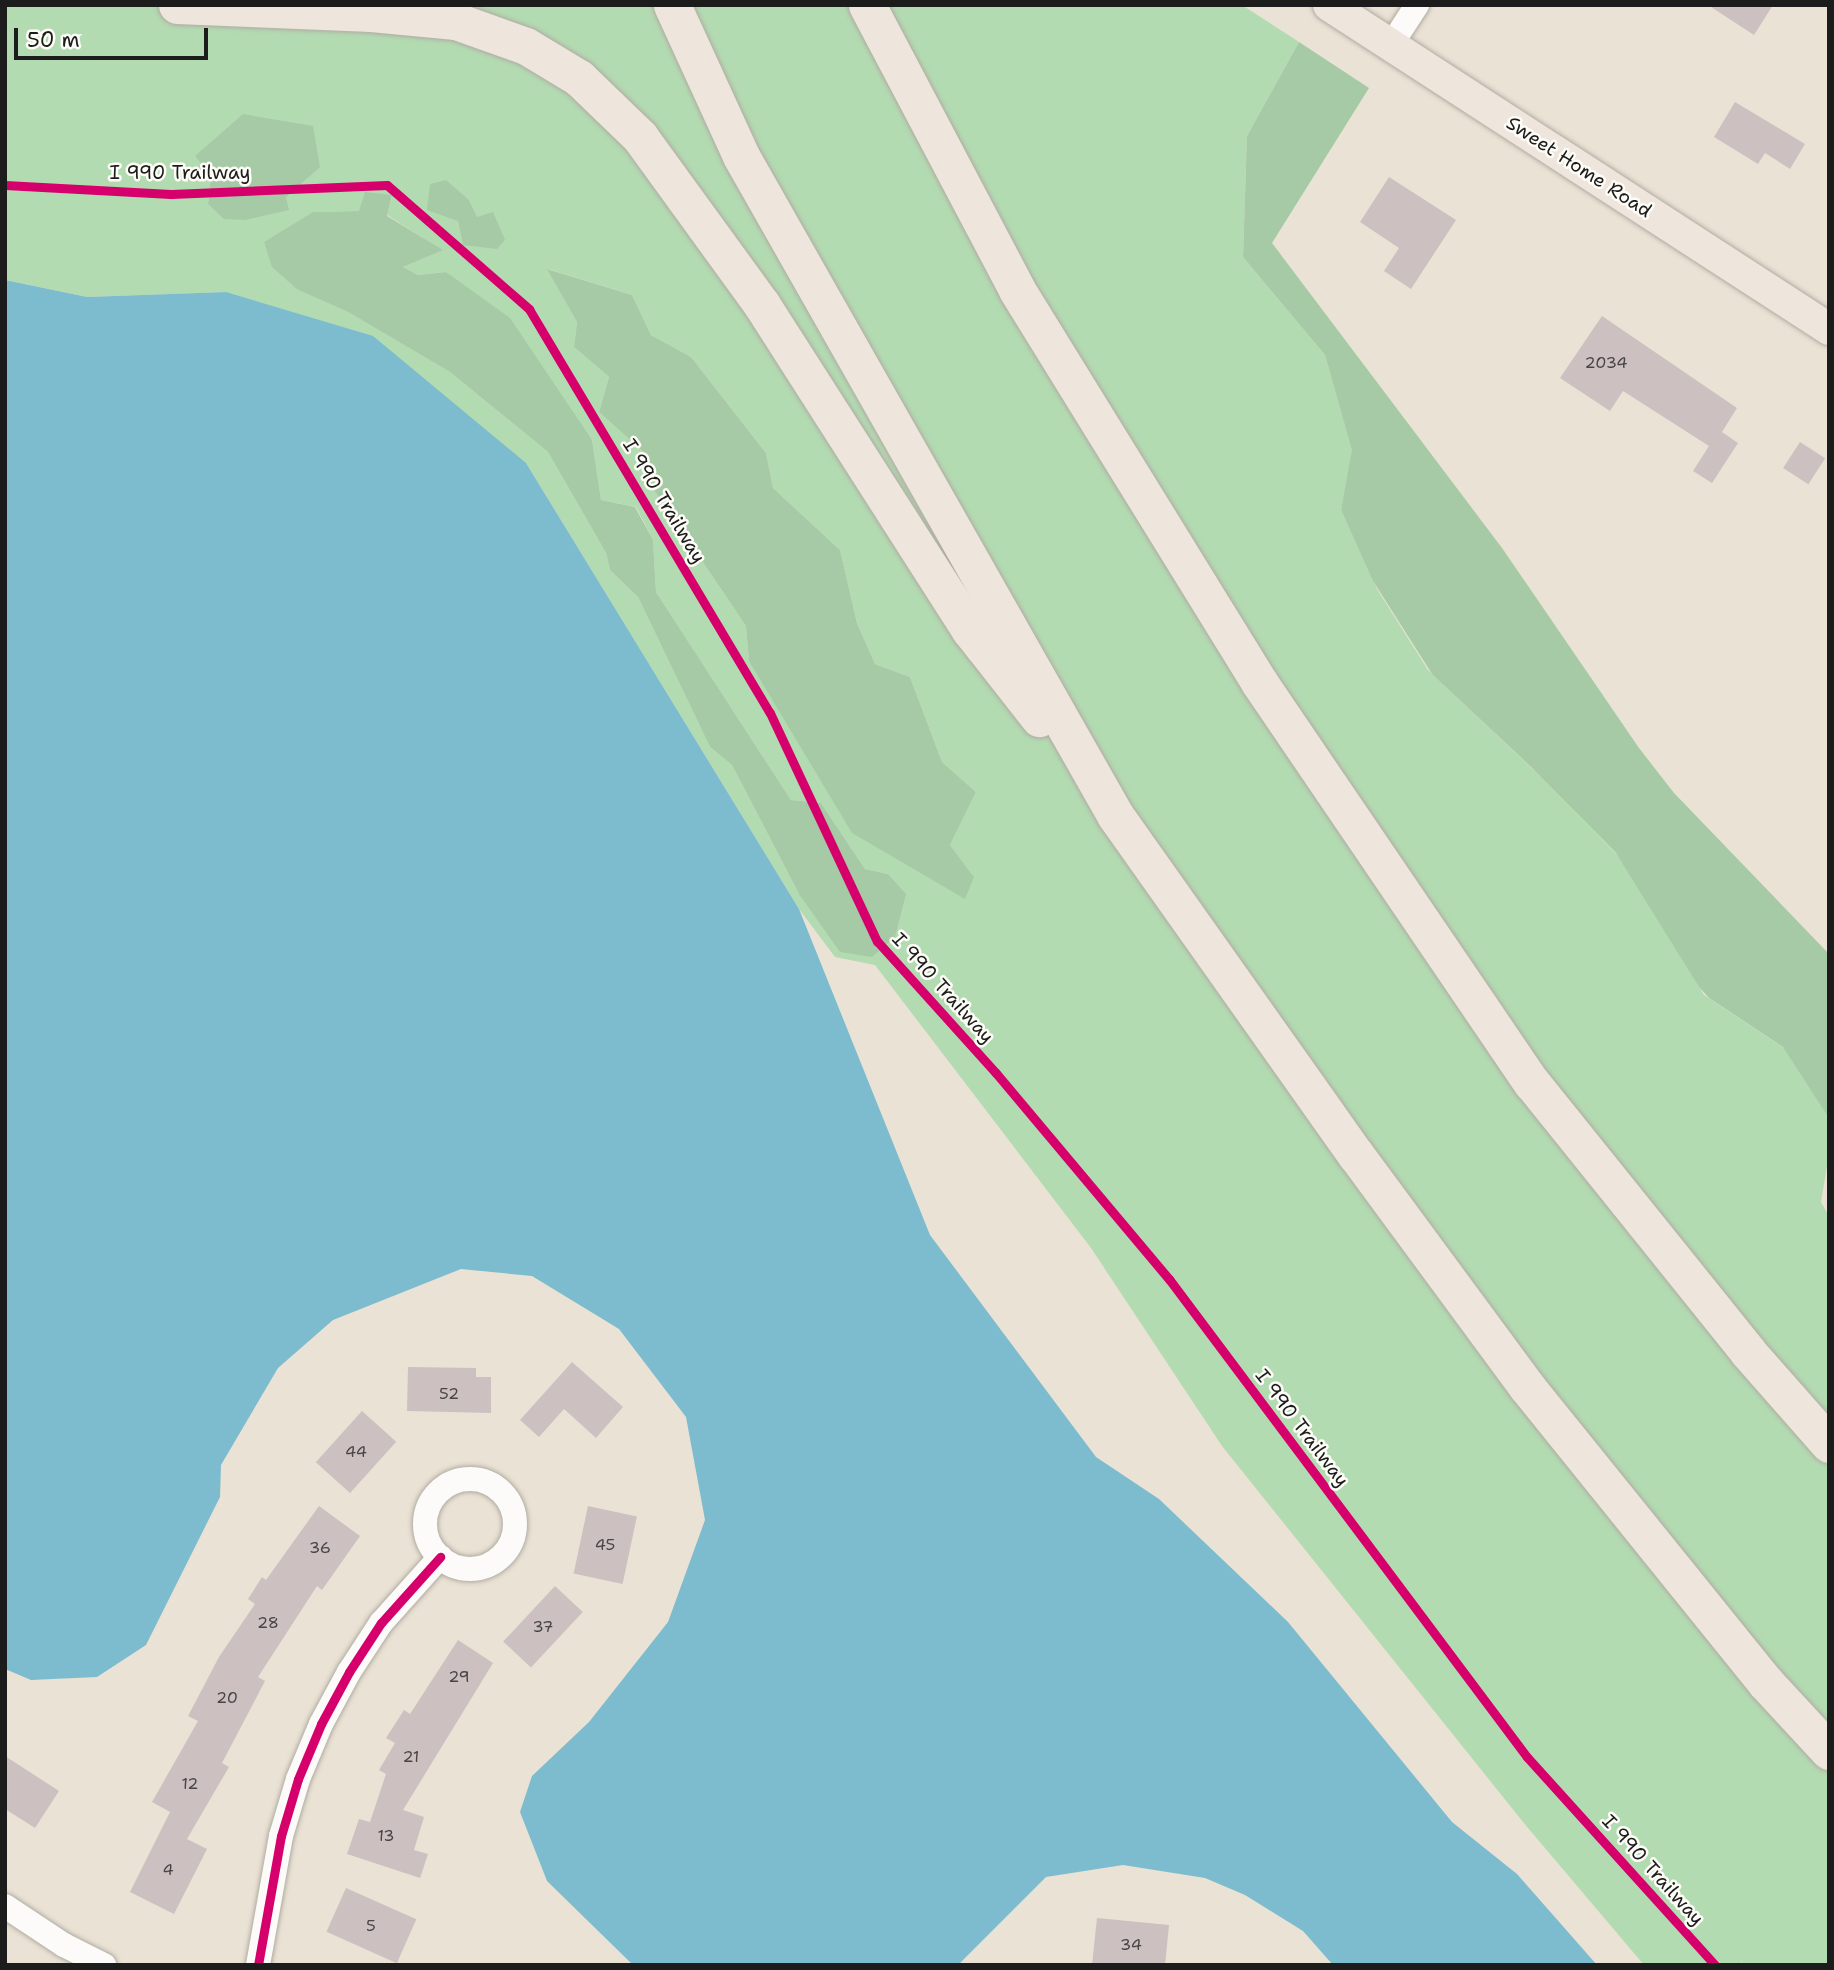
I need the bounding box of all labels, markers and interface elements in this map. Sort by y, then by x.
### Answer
scale bar [18,14,212,58]
text: 50 m [27,26,80,54]
street label: Sweet Home Road [1502,112,1656,222]
street label: I 990 Trailway [109,162,251,184]
house number: 2034 [1585,353,1627,373]
street label: I 990 Trailway [618,435,710,567]
street label: I 990 Trailway [887,928,999,1048]
street label: I 990 Trailway [1250,1365,1354,1491]
house number: 52 [439,1384,459,1404]
house number: 44 [345,1442,367,1462]
house number: 45 [595,1535,615,1555]
house number: 36 [309,1538,331,1558]
house number: 28 [257,1613,279,1633]
house number: 37 [532,1617,554,1637]
house number: 29 [448,1667,470,1687]
house number: 20 [216,1688,238,1708]
house number: 21 [402,1747,420,1767]
house number: 12 [181,1774,199,1794]
street label: I 990 Trailway [1597,1810,1709,1930]
house number: 13 [377,1826,395,1846]
house number: 4 [162,1860,174,1880]
house number: 5 [366,1916,376,1936]
house number: 34 [1120,1935,1142,1955]

